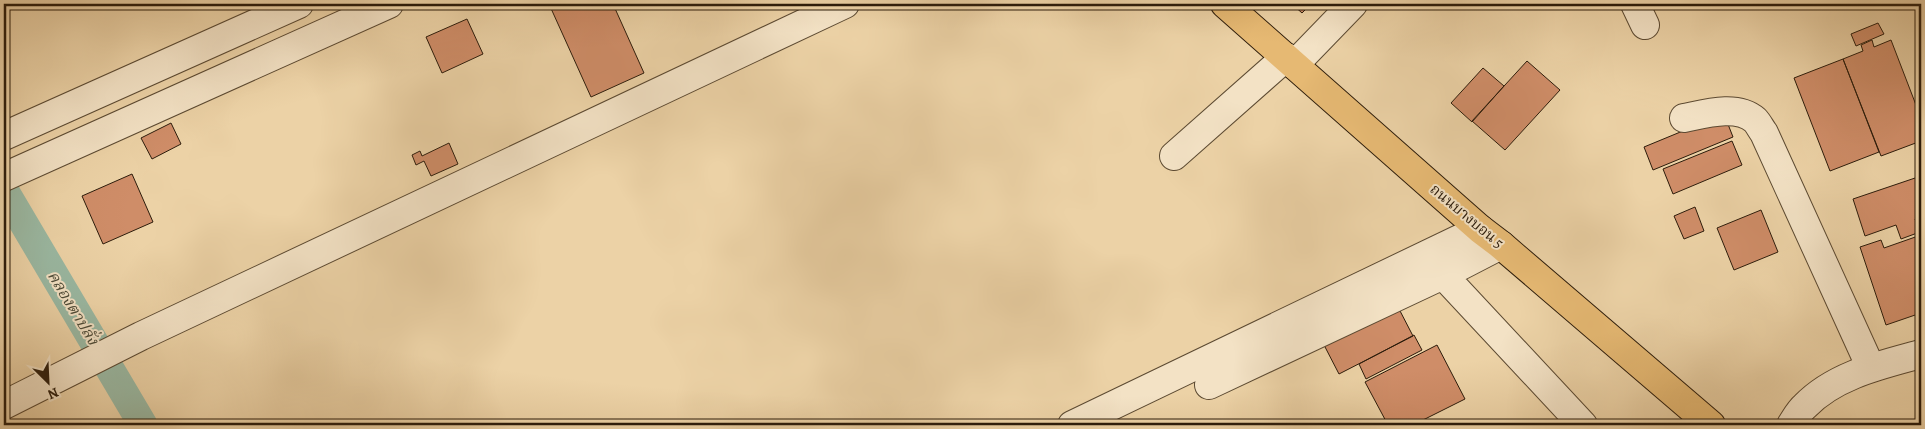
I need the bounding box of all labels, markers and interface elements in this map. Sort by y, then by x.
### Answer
street label: ถนนบางบอน 5 [1426,179,1508,253]
water label: คลองตาปลั่ง [42,266,105,350]
north arrow [22,356,72,406]
text: N [45,383,62,404]

